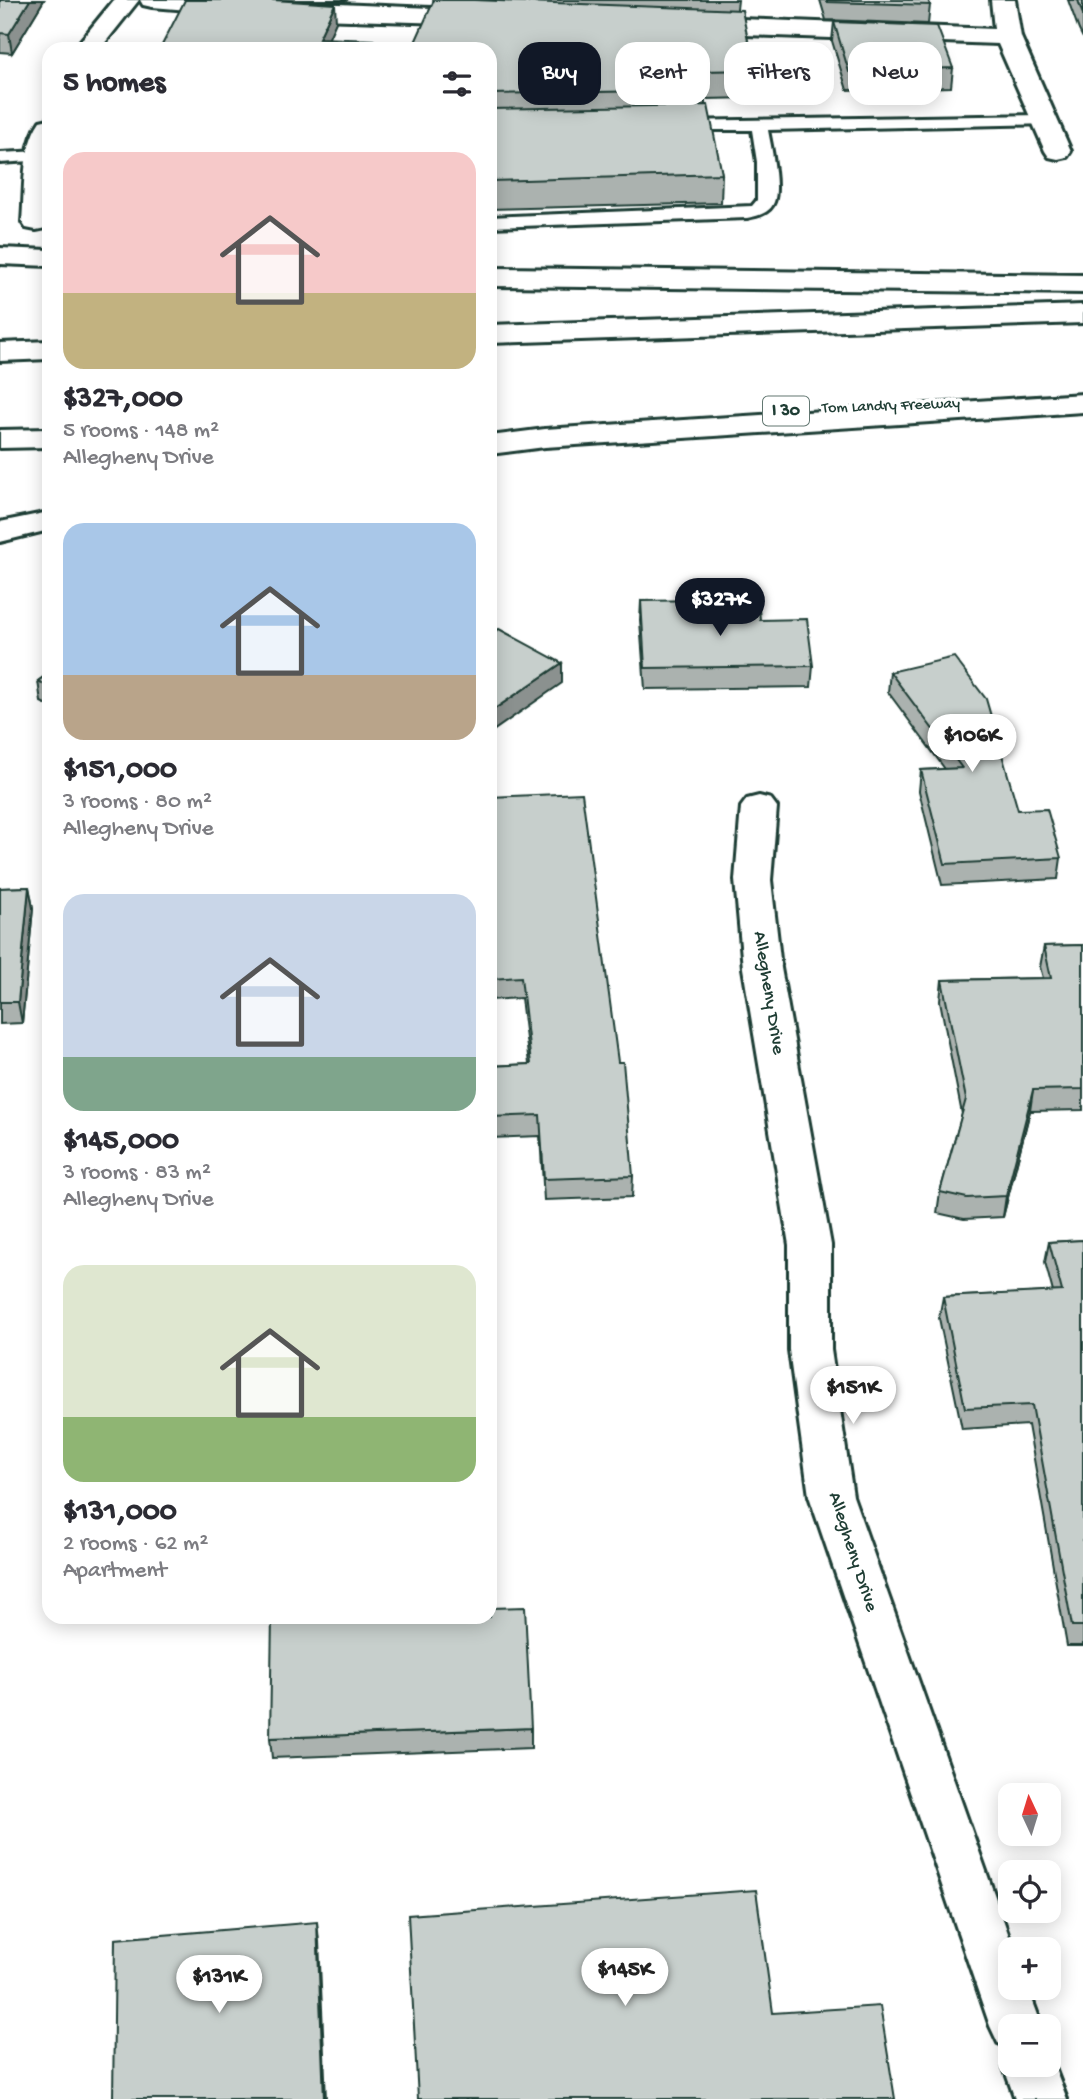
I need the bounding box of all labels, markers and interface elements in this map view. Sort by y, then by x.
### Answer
chip: Buy [518,42,601,105]
chip: Rent [615,42,710,105]
chip: Filters [724,42,834,105]
chip: New [848,42,942,105]
icon: filters [438,65,476,103]
text: 5 homes [63,67,165,102]
icon: home [207,197,333,323]
text: $327,000 [63,383,183,418]
street label: Tom Landry Freeway [821,395,961,419]
road number: I 30 [763,396,809,426]
text: 5 rooms · 148 m² [63,418,219,445]
text: Allegheny Drive [63,445,214,472]
icon: home [207,568,333,694]
pin: $327K [671,578,769,638]
text: $327K [691,587,749,614]
pin: $106K [923,714,1021,774]
text: $106K [943,723,1001,750]
text: $151,000 [63,754,177,789]
text: 3 rooms · 80 m² [63,789,212,816]
text: Allegheny Drive [63,816,214,843]
street label: Allegheny Drive [747,930,789,1056]
icon: home [207,939,333,1065]
text: $145,000 [63,1125,179,1160]
text: 3 rooms · 83 m² [63,1160,211,1187]
text: Allegheny Drive [63,1187,214,1214]
icon: home [207,1310,333,1436]
pin: $151K [804,1366,902,1426]
text: $151K [826,1375,880,1402]
street label: Allegheny Drive [822,1489,882,1615]
text: $131,000 [63,1496,177,1531]
text: 2 rooms · 62 m² [63,1531,208,1558]
text: Apartment [63,1558,167,1585]
north arrow [998,1783,1060,1846]
map controls [998,1783,1061,2077]
button: locate [998,1860,1061,1923]
button: + [998,1937,1061,2000]
pin: $145K [576,1948,674,2008]
pin: $131K [170,1955,268,2015]
text: $145K [597,1957,653,1984]
text: $131K [192,1964,246,1991]
button: − [998,2014,1061,2077]

